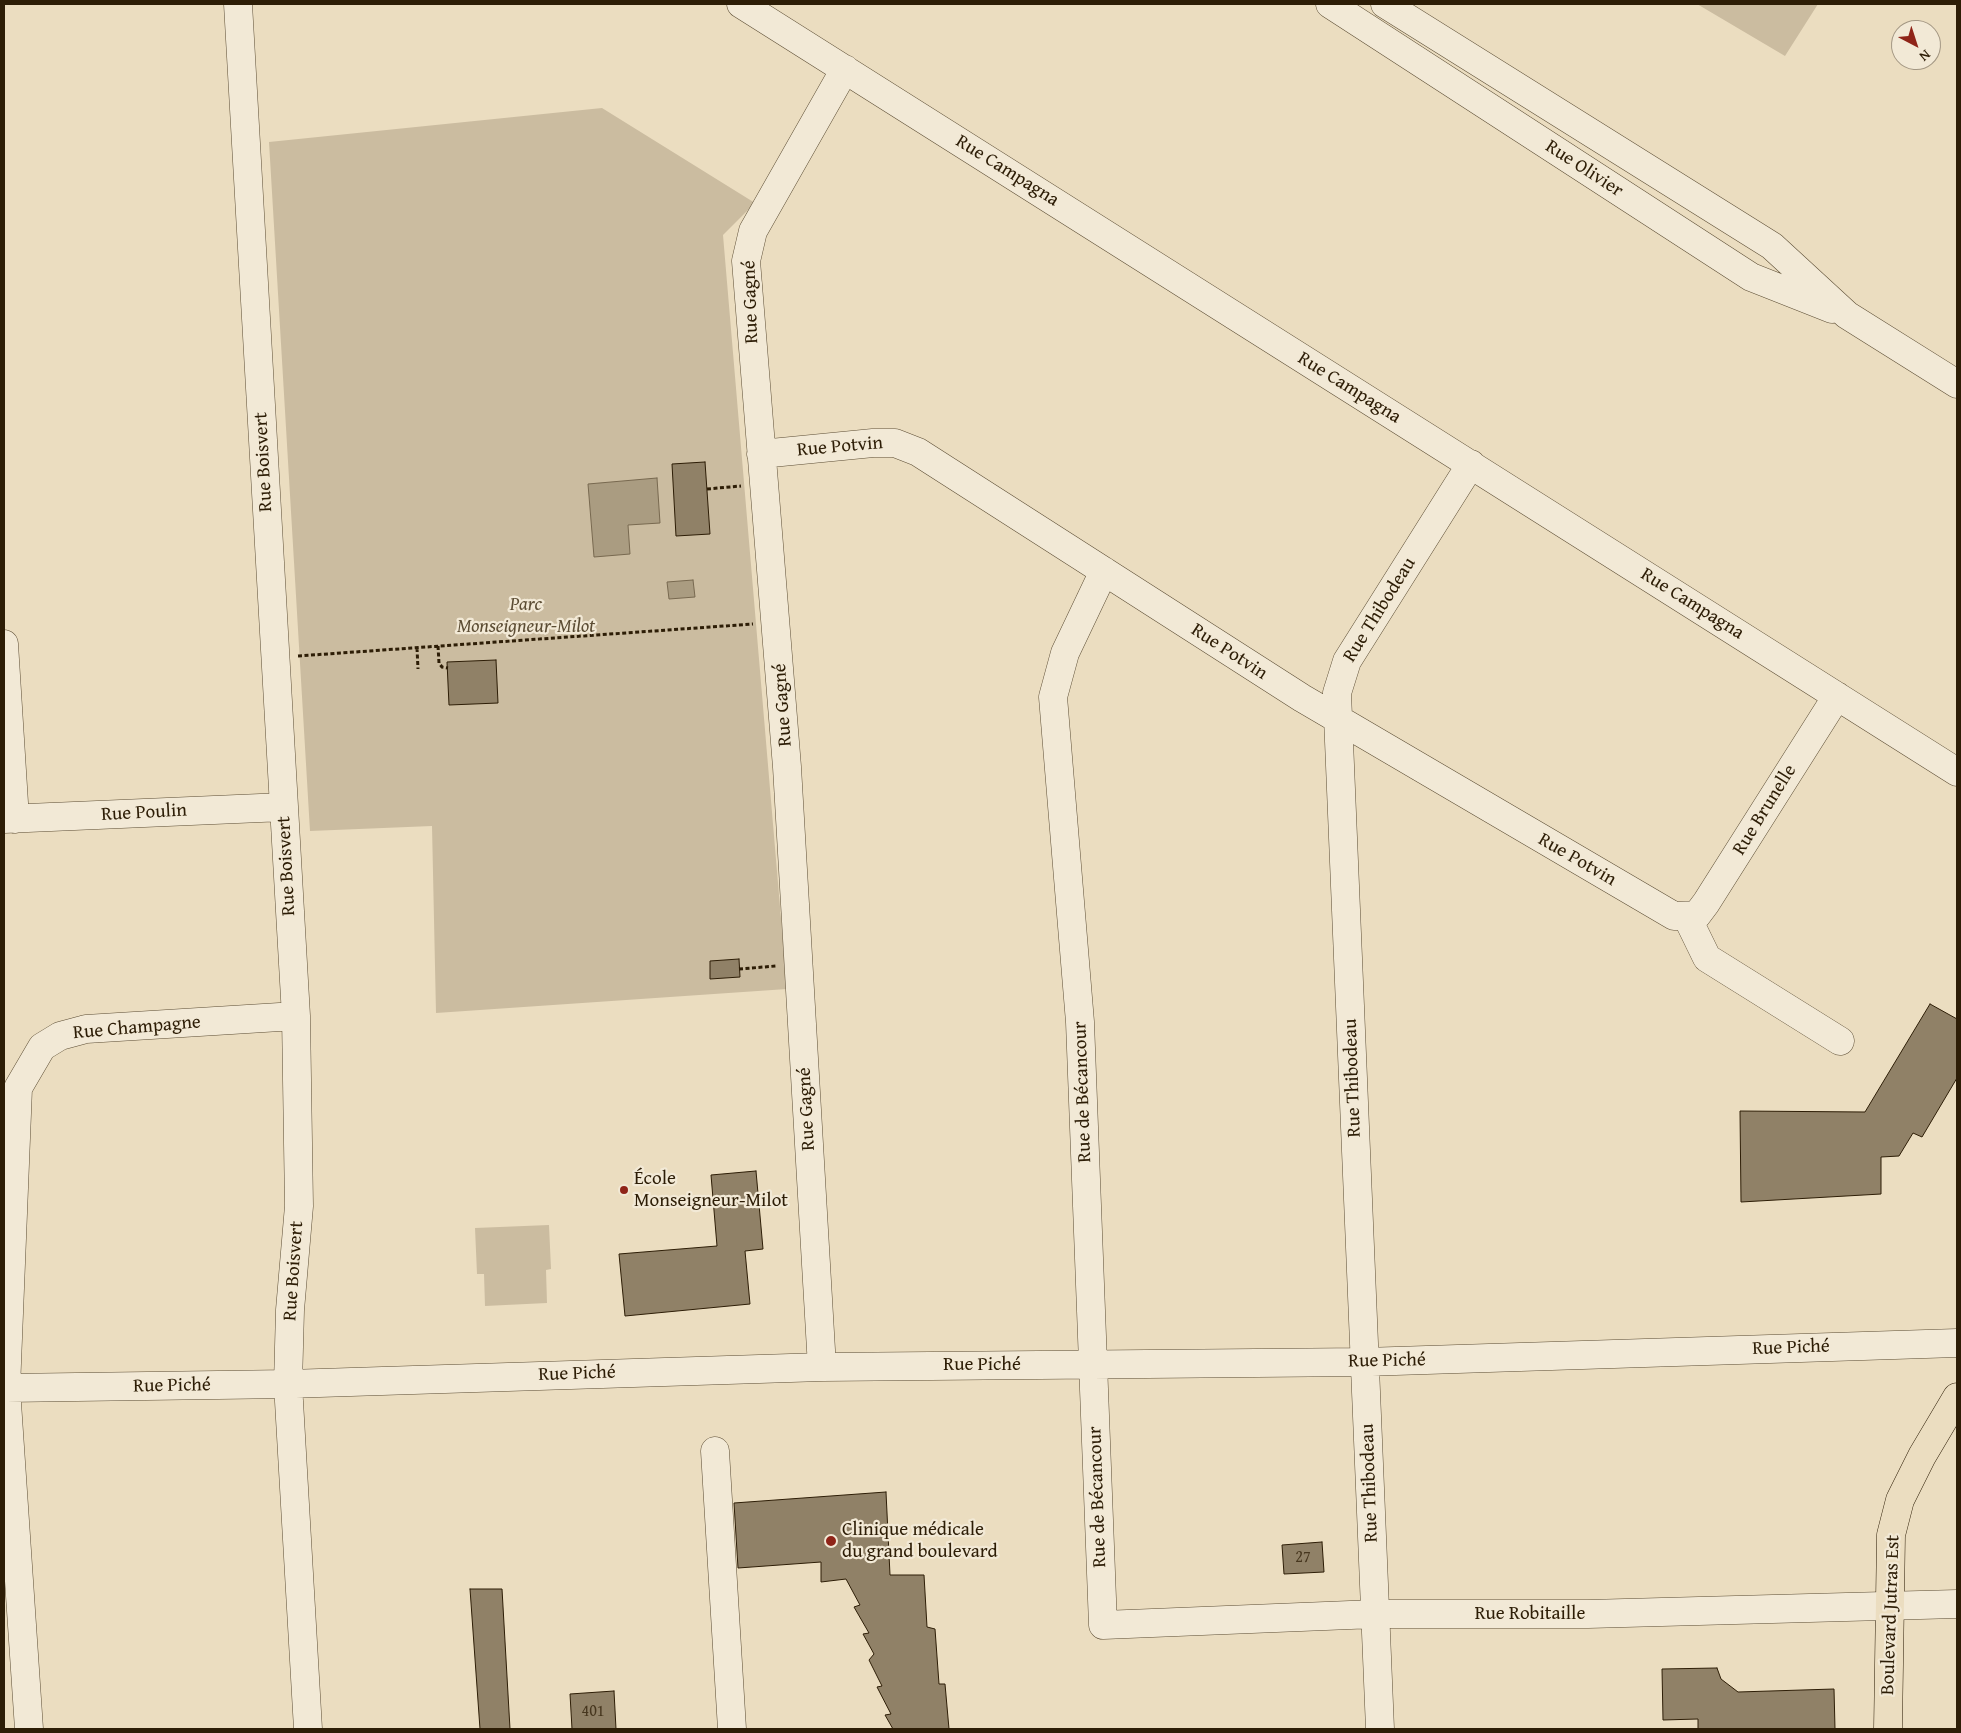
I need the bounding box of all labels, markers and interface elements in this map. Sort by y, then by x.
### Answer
north arrow [1891,20,1941,70]
text: N [1915,45,1935,66]
street label: Rue Campagna [951,130,1063,212]
street label: Rue Olivier [1541,135,1627,203]
street label: Rue Gagné [738,260,764,344]
street label: Rue Campagna [1293,347,1405,429]
street label: Rue Boisvert [250,411,278,513]
street label: Rue Potvin [796,432,884,462]
street label: Rue Thibodeau [1339,554,1421,666]
street label: Rue Campagna [1636,563,1748,645]
park label: Parc Monseigneur-Milot [457,594,595,638]
street label: Rue Potvin [1187,619,1271,685]
street label: Rue Gagné [769,663,797,747]
street label: Rue Brunelle [1728,761,1802,859]
street label: Rue Poulin [101,799,187,827]
street label: Rue Boisvert [273,815,301,917]
street label: Rue Potvin [1534,829,1620,891]
street label: Rue Champagne [72,1011,202,1045]
street label: Rue Thibodeau [1340,1018,1366,1138]
street label: Rue de Bécancour [1069,1021,1097,1163]
street label: Rue Gagné [793,1067,821,1151]
place label: École Monseigneur-Milot [634,1168,788,1212]
marker: École Monseigneur-Milot [618,1184,630,1196]
street label: Rue Boisvert [279,1220,309,1322]
street label: Rue Piché [1752,1335,1830,1361]
street label: Rue Piché [1348,1349,1426,1373]
street label: Rue Piché [943,1354,1021,1376]
street label: Rue Piché [538,1361,616,1387]
street label: Rue Piché [133,1374,211,1398]
street label: Rue Thibodeau [1357,1423,1383,1543]
street label: Rue de Bécancour [1084,1426,1112,1568]
place label: Clinique médicale du grand boulevard [842,1519,998,1563]
marker: Clinique médicale du grand boulevard [824,1534,838,1548]
street label: Boulevard Jutras Est [1877,1535,1905,1695]
house number: 27 [1295,1548,1311,1568]
street label: Rue Robitaille [1475,1603,1585,1625]
house number: 401 [581,1702,605,1722]

